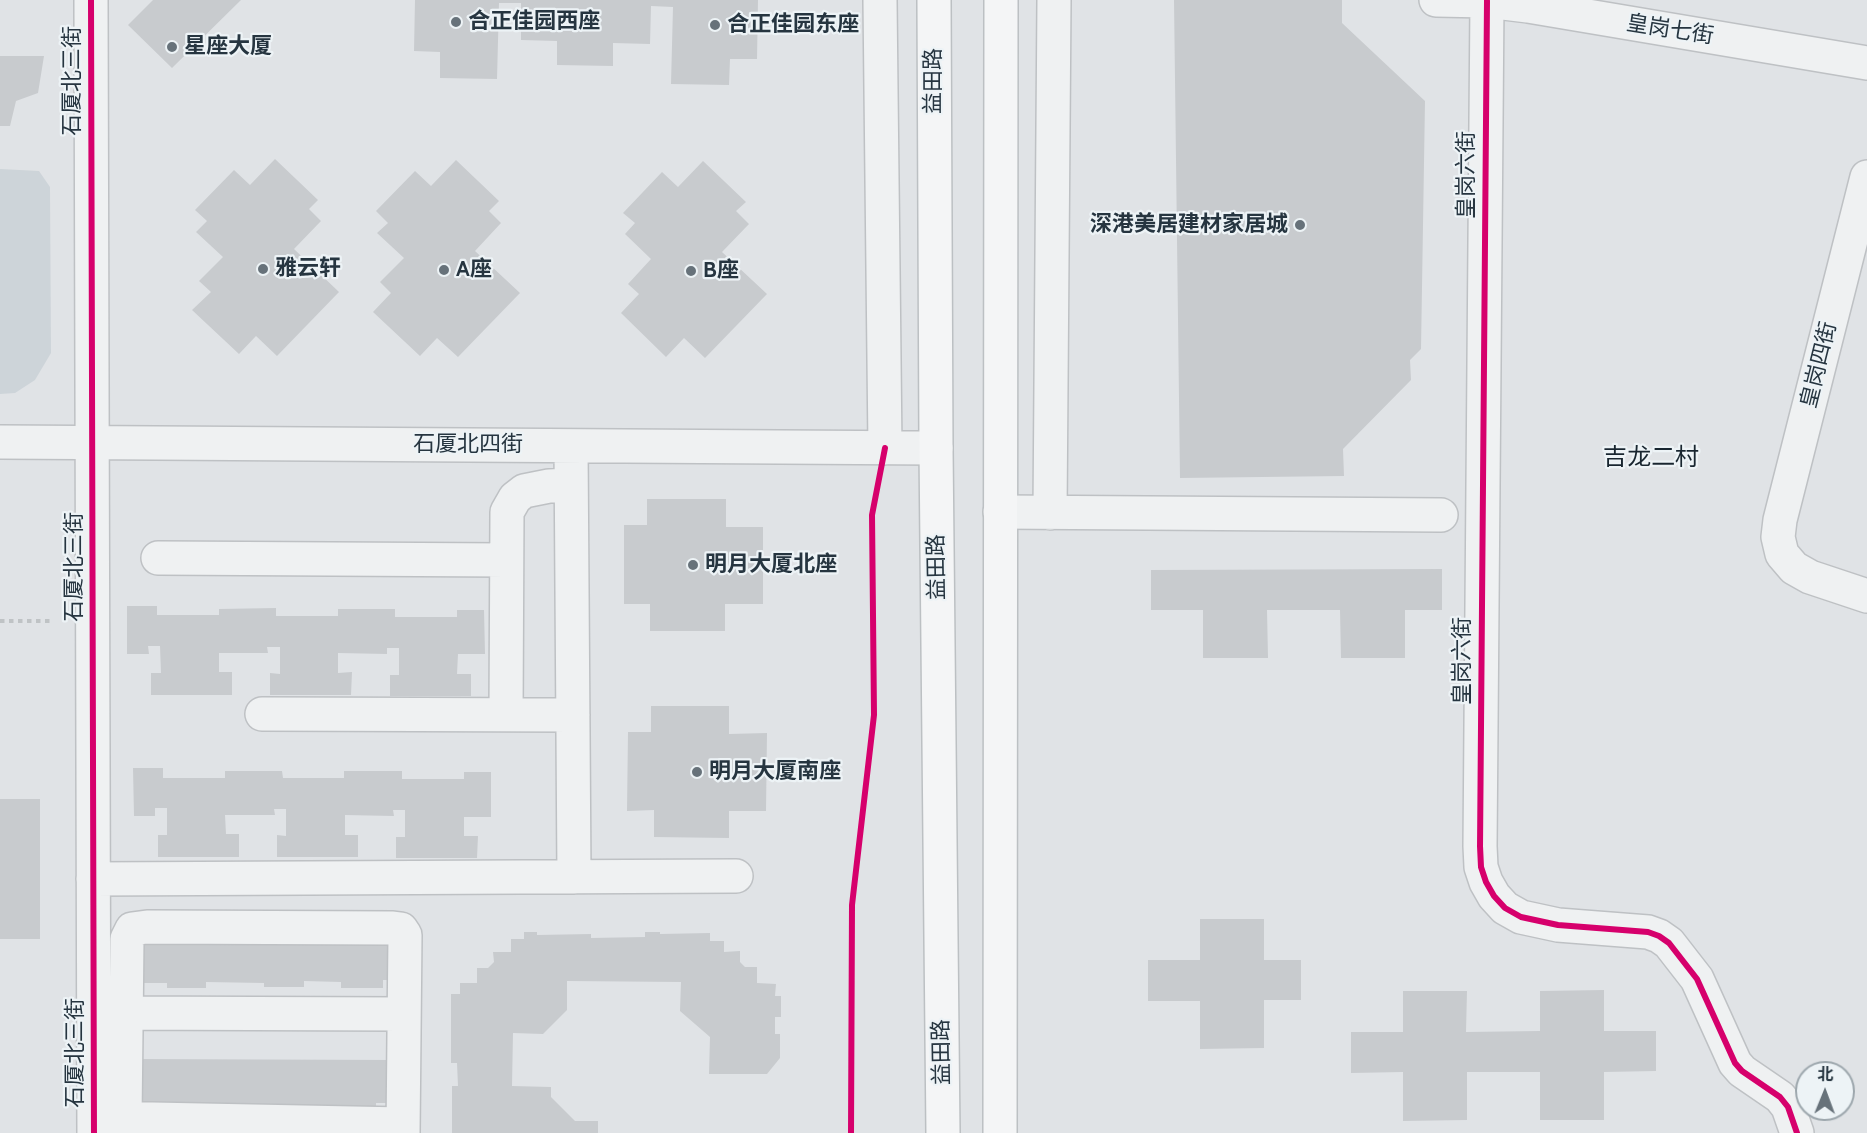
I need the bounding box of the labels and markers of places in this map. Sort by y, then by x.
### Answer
place label: 合正佳园西座 [468,9,600,35]
place label: 合正佳园东座 [727,12,859,38]
marker: 合正佳园西座 [449,15,463,29]
marker: 合正佳园东座 [708,18,722,32]
place label: 星座大厦 [184,34,272,60]
marker: 星座大厦 [165,40,179,54]
place label: 深港美居建材家居城 [1090,212,1288,238]
marker: 深港美居建材家居城 [1293,218,1307,232]
place label: 雅云轩 [275,256,341,282]
place label: A座 [456,257,492,283]
place label: B座 [703,258,739,284]
marker: 雅云轩 [256,262,270,276]
marker: A座 [437,263,451,277]
marker: B座 [684,264,698,278]
place label: 明月大厦北座 [705,552,837,578]
marker: 明月大厦北座 [686,558,700,572]
place label: 明月大厦南座 [709,759,841,785]
marker: 明月大厦南座 [690,765,704,779]

